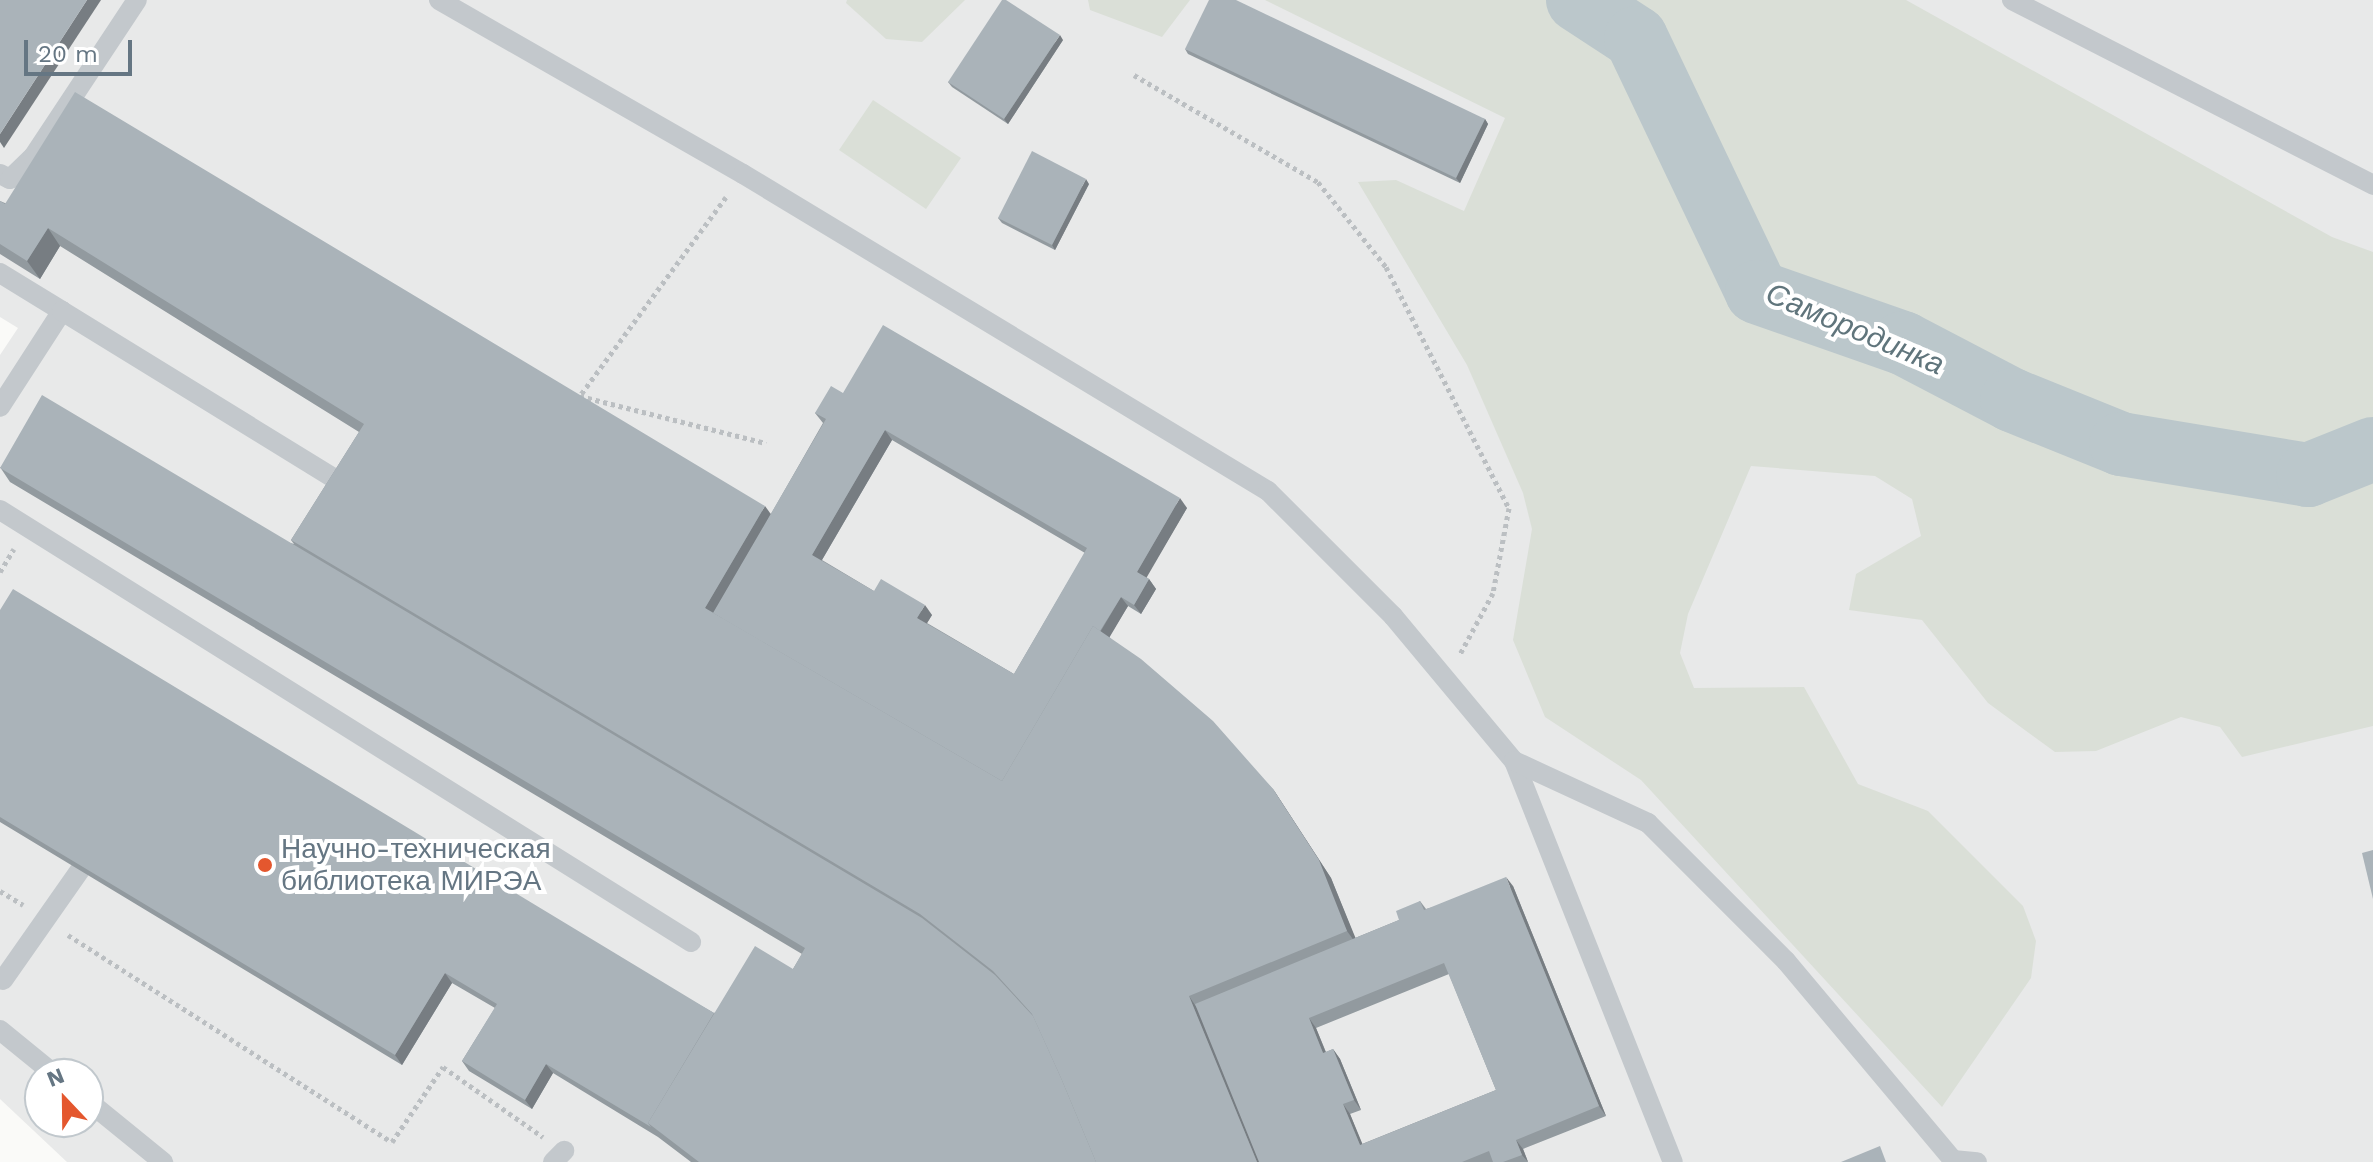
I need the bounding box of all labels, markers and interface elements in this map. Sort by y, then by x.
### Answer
scale bar [28,24,136,74]
text: 20 m [38,40,98,68]
water label: Самородинка [1761,275,1949,383]
place label: Научно-техническая библиотека МИРЭА [281,832,551,898]
marker: Научно-техническая библиотека МИРЭА [256,856,274,874]
north arrow [24,1058,104,1138]
text: N [43,1062,68,1092]

